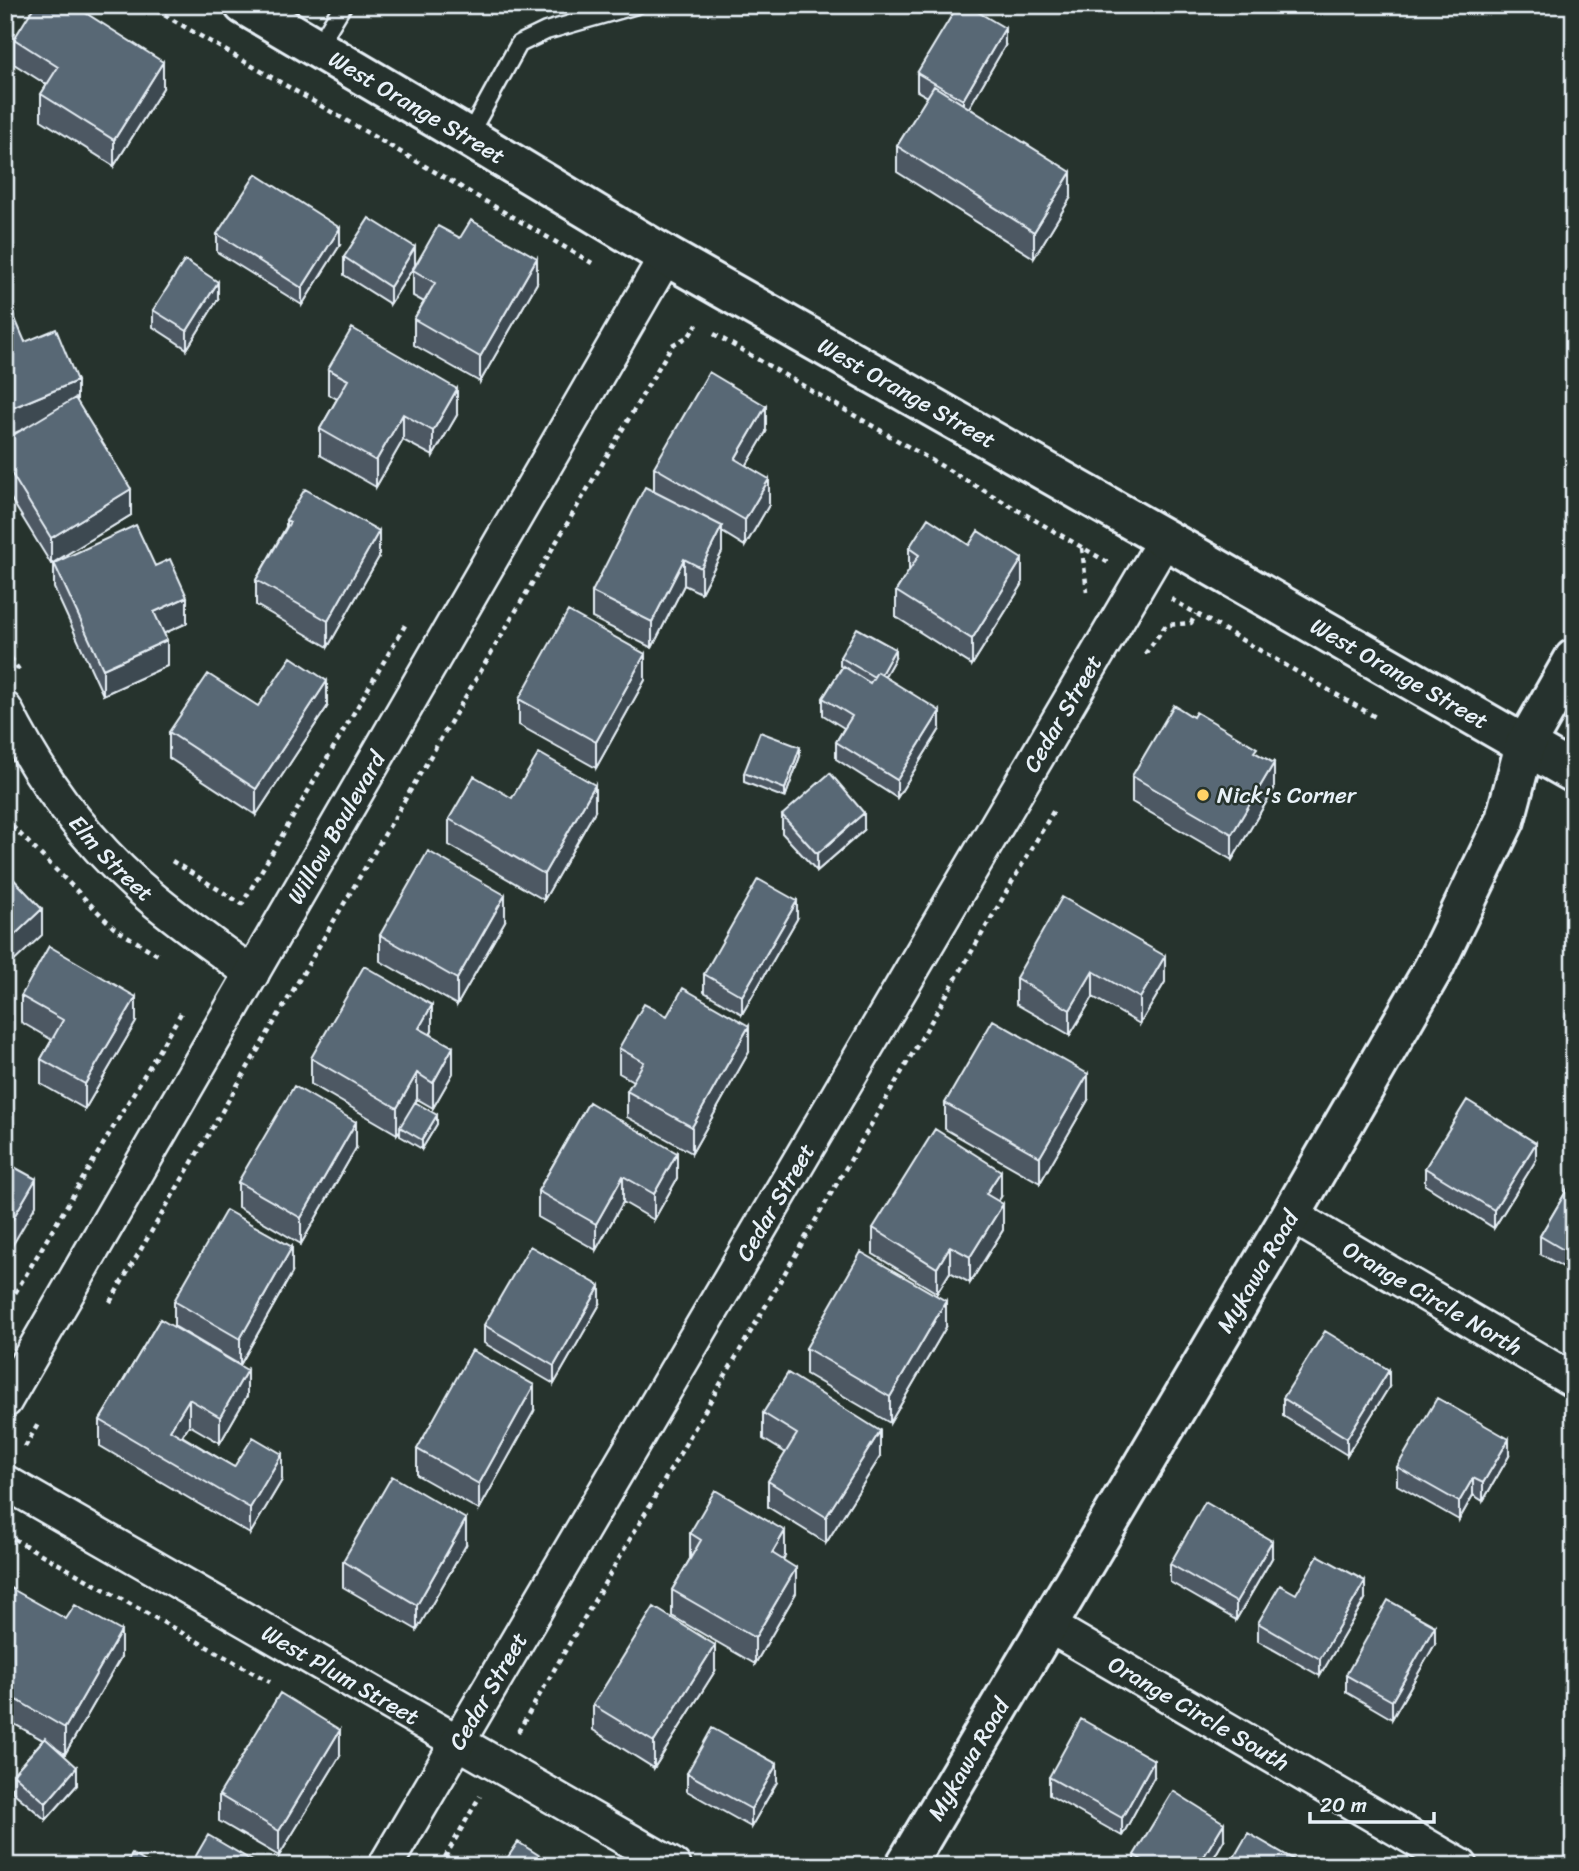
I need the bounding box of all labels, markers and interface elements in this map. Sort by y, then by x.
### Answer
street label: West Orange Street [320,39,513,176]
street label: West Orange Street [810,326,1004,460]
street label: West Orange Street [1302,606,1496,741]
street label: Cedar Street [1012,647,1114,781]
street label: Willow Boulevard [276,742,398,912]
place label: Nick's Corner [1217,775,1358,816]
marker: Nick's Corner [1195,787,1211,803]
street label: Elm Street [58,805,163,913]
street label: Cedar Street [725,1135,827,1269]
street label: Mykawa Road [1205,1201,1311,1341]
street label: Orange Circle North [1334,1229,1530,1367]
street label: West Plum Street [253,1613,427,1737]
street label: Cedar Street [437,1624,539,1758]
street label: Orange Circle South [1100,1644,1297,1783]
street label: Mykawa Road [916,1689,1022,1829]
scale bar [1310,1780,1434,1824]
text: 20 m [1320,1786,1367,1824]

